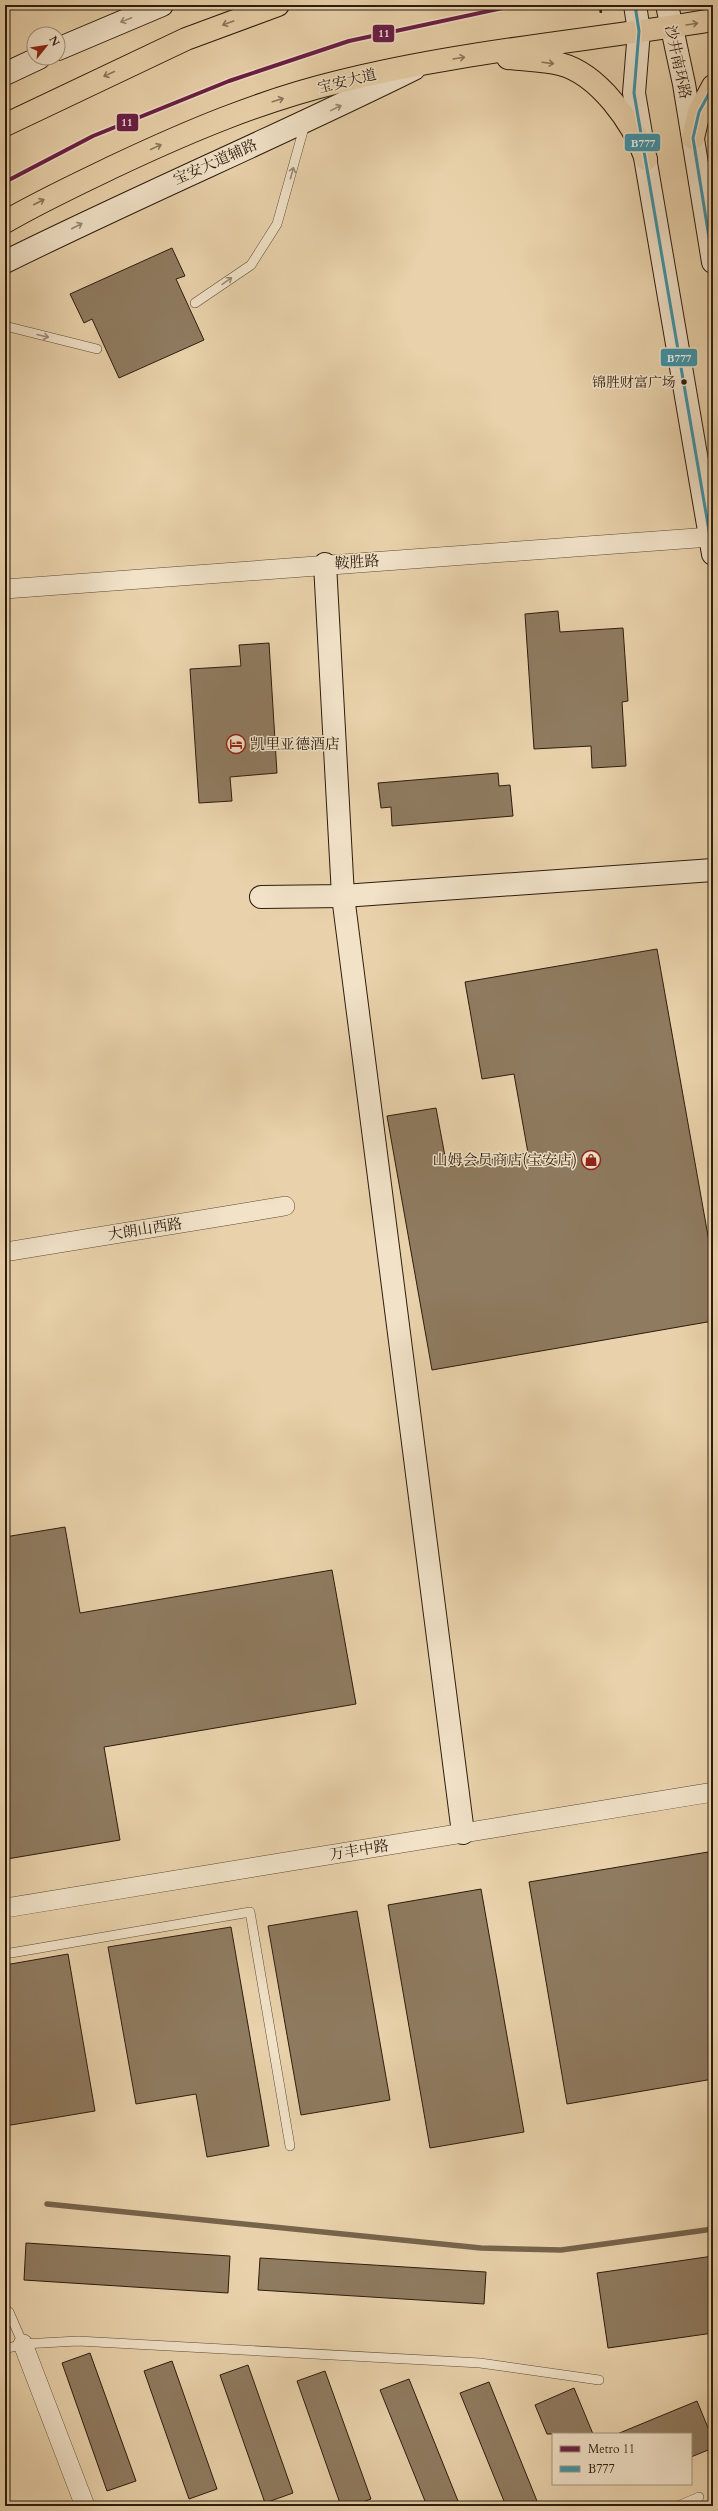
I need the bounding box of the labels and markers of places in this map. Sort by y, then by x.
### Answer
place label: 锦胜财富广场 [592,373,676,392]
marker: 锦胜财富广场 [679,377,689,387]
hotel icon: 凯里亚德酒店 [225,733,247,755]
place label: 凯里亚德酒店 [250,734,340,754]
shop icon: 山姆会员商店(宝安店) [580,1149,602,1171]
place label: 山姆会员商店(宝安店) [432,1150,577,1170]

